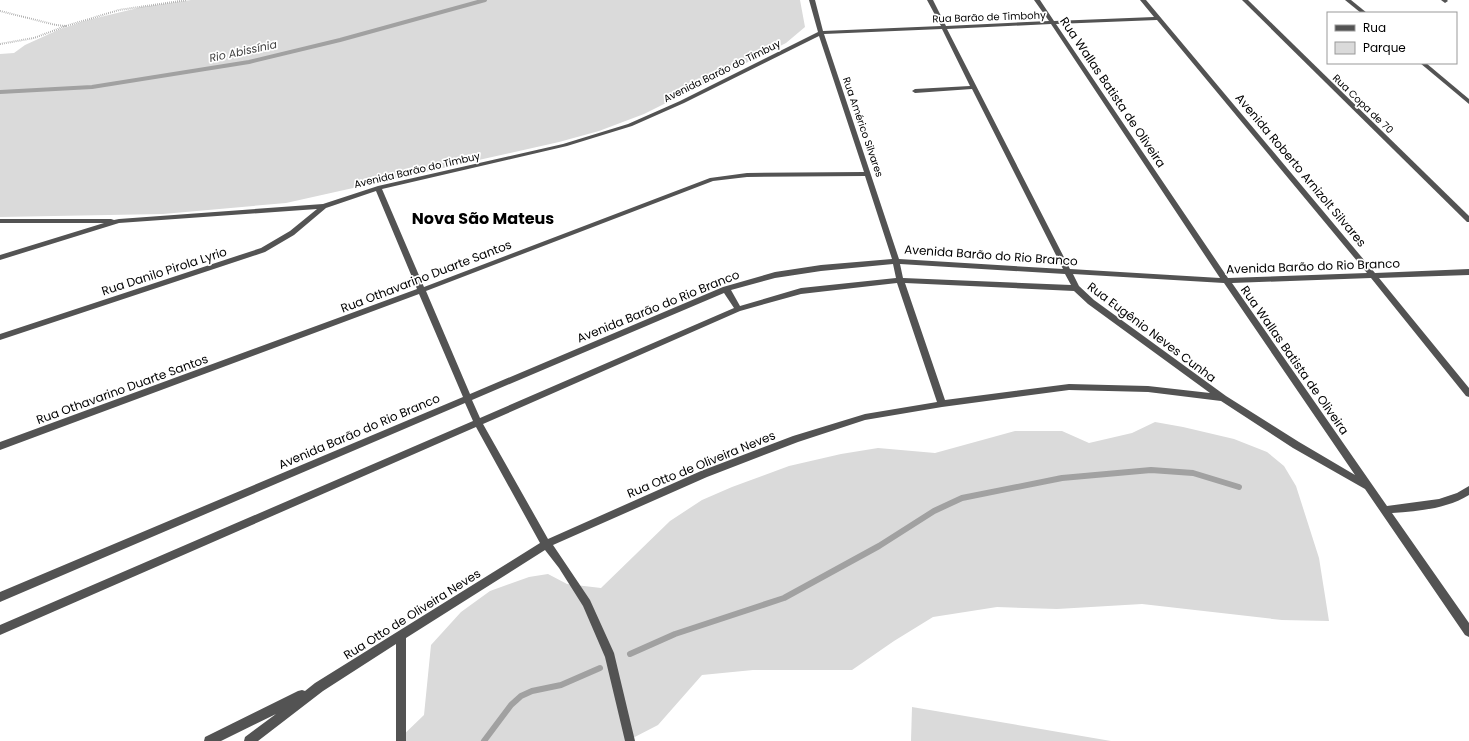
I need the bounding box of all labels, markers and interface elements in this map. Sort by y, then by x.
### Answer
street label: Rua Barão de Timbohy [932,8,1046,26]
legend [1327,12,1457,64]
street label: Rua Wallas Batista de Oliveira [1056,13,1170,171]
text: Rua [1363,19,1386,36]
water label: Rio Abissínia [208,36,279,66]
street label: Avenida Barão do Timbuy [661,36,784,106]
text: Parque [1363,39,1406,56]
street label: Rua Copa de 70 [1329,71,1397,137]
street label: Rua Américo Silvares [839,75,887,179]
street label: Avenida Roberto Arnizolt Silvares [1232,90,1370,250]
street label: Avenida Barão do Timbuy [353,148,482,192]
district label: Nova São Mateus [412,207,554,230]
street label: Rua Othavarino Duarte Santos [338,236,514,316]
street label: Avenida Barão do Rio Branco [904,240,1079,270]
street label: Rua Danilo Pirola Lyrio [99,243,229,299]
street label: Avenida Barão do Rio Branco [1226,254,1401,278]
street label: Avenida Barão do Rio Branco [574,265,742,346]
street label: Rua Eugênio Neves Cunha [1084,278,1220,386]
street label: Rua Wallas Batista de Oliveira [1237,282,1353,438]
street label: Rua Othavarino Duarte Santos [34,350,210,428]
street label: Avenida Barão do Rio Branco [276,389,443,473]
street label: Rua Otto de Oliveira Neves [624,426,778,502]
street label: Rua Otto de Oliveira Neves [340,565,484,663]

